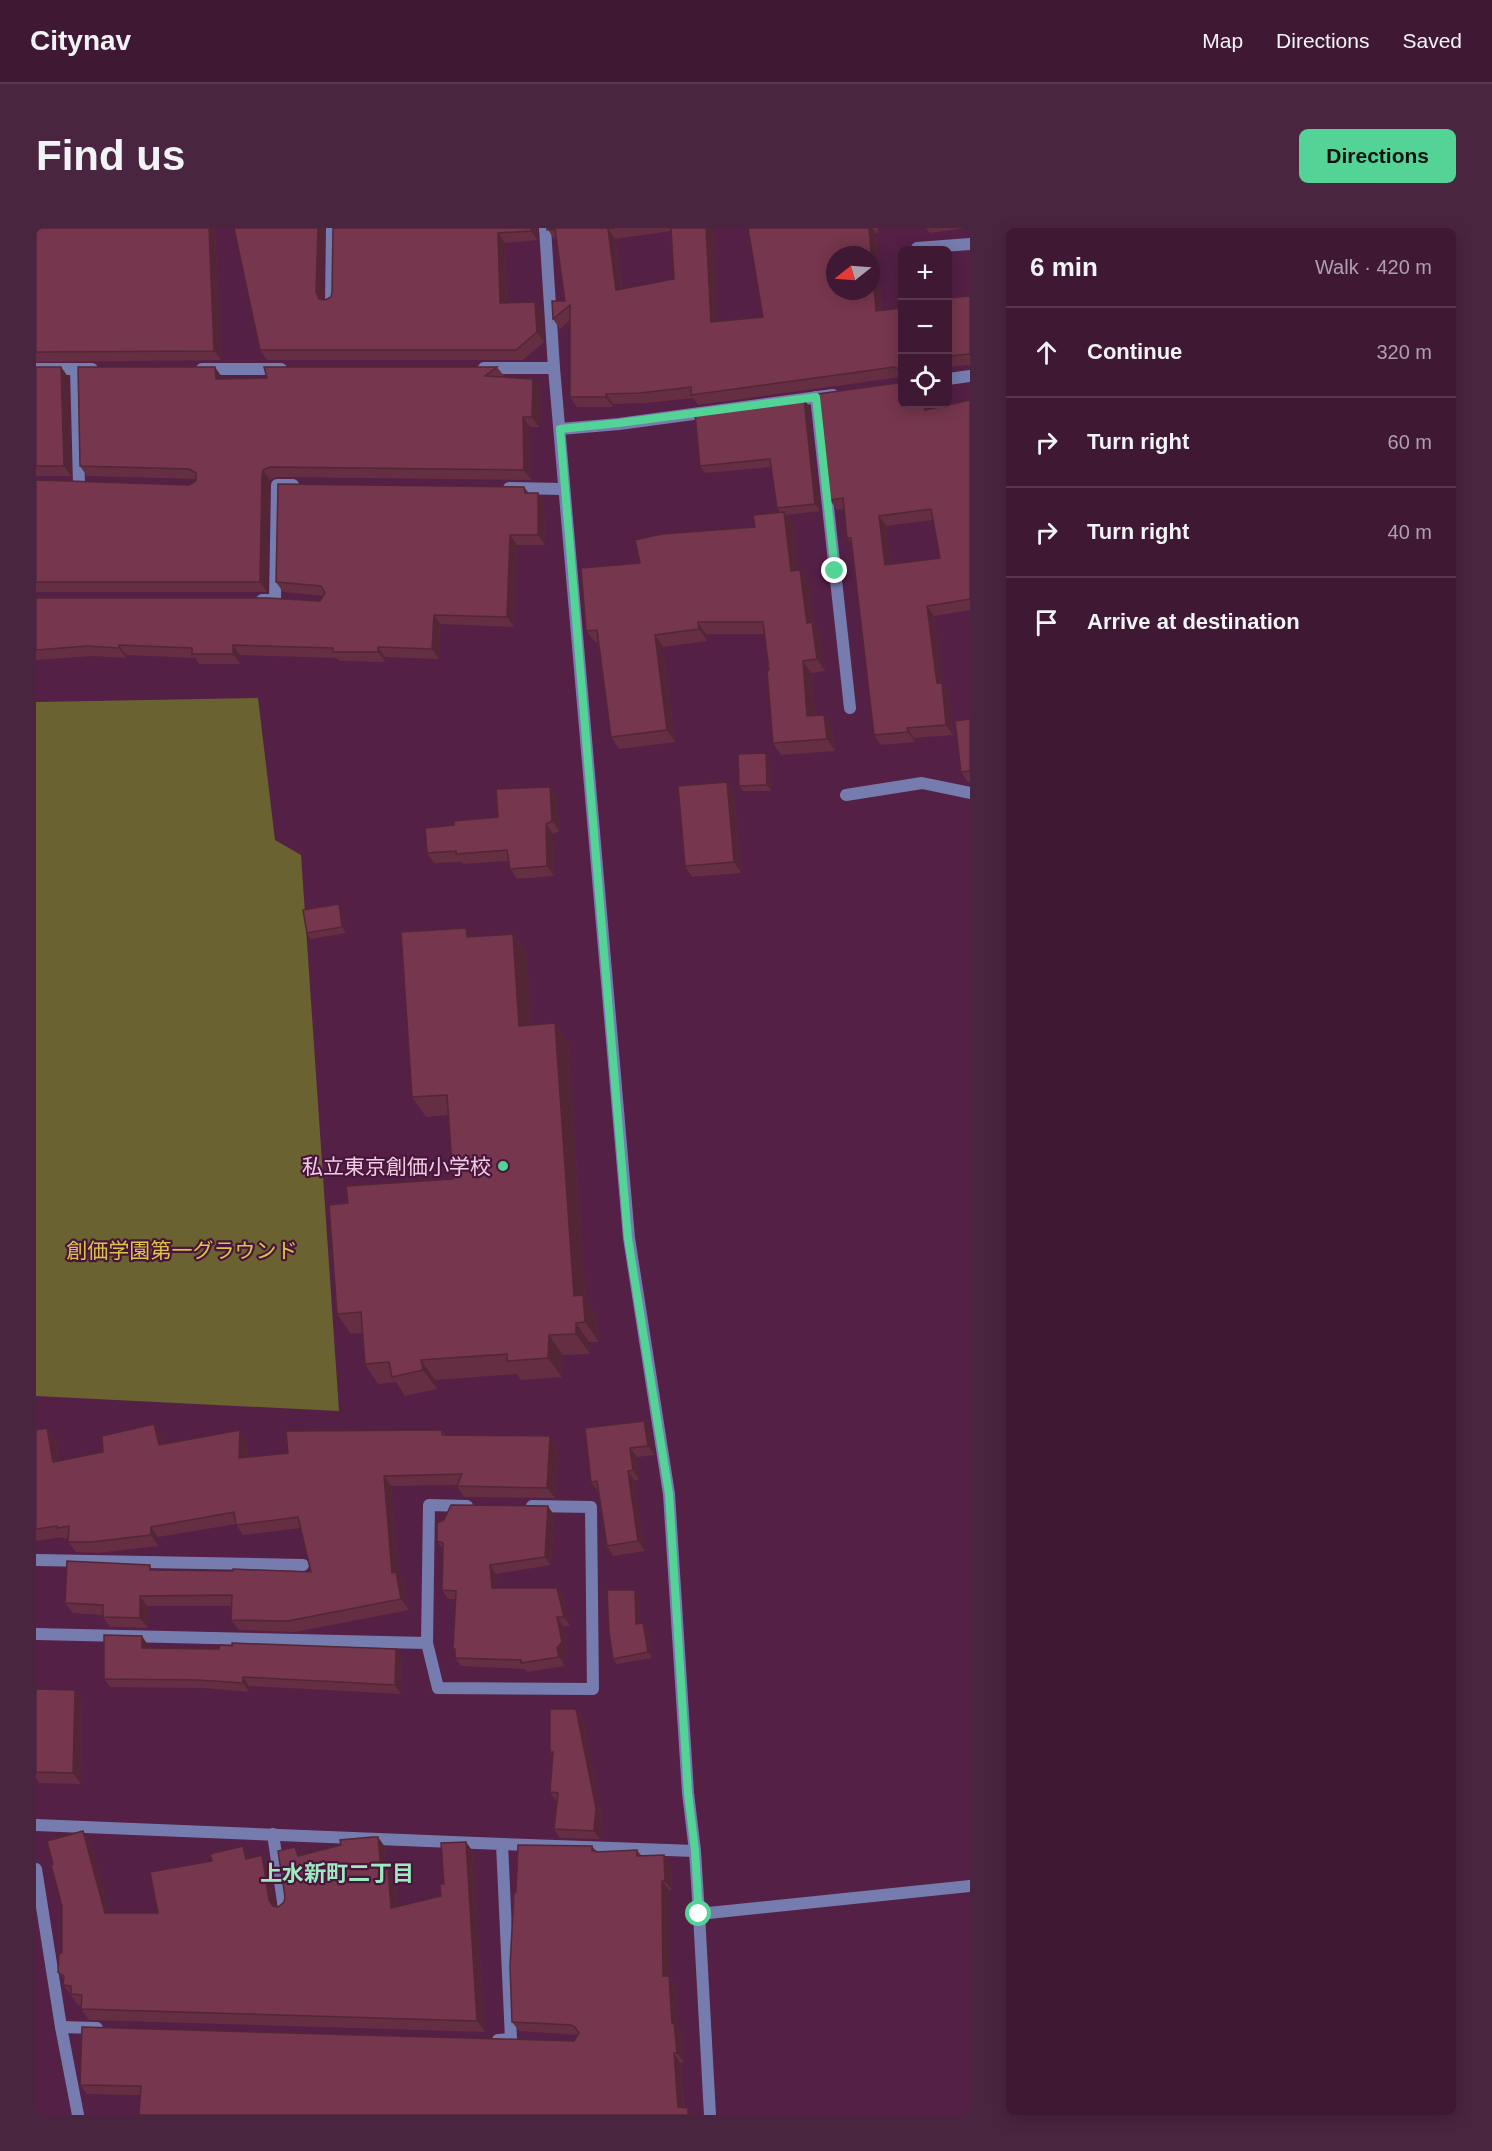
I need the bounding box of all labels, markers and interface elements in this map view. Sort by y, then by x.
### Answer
text: Citynav [30,25,131,56]
text: Map [1202,29,1243,52]
text: Directions [1276,29,1369,52]
text: Saved [1402,29,1462,52]
button: Directions [1299,129,1456,183]
text: Find us [36,132,185,179]
north arrow [826,246,880,300]
map controls [898,246,952,408]
button: + [898,246,952,300]
text: 6 min [1030,252,1098,282]
text: Walk · 420 m [1315,256,1432,278]
button: − [898,300,952,354]
icon: ahead [1030,336,1063,369]
text: Continue [1087,339,1182,364]
text: 320 m [1376,341,1432,363]
button: locate [898,354,952,408]
icon: right [1030,426,1063,459]
text: Turn right [1087,429,1189,454]
text: 60 m [1388,431,1432,453]
icon: right [1030,516,1063,549]
text: Turn right [1087,519,1189,544]
text: 40 m [1388,521,1432,543]
route end [821,557,847,583]
icon: arrive [1030,606,1063,639]
text: Arrive at destination [1087,609,1300,634]
place label: 私立東京創価小学校 [302,1155,491,1178]
marker: 私立東京創価小学校 [496,1159,510,1173]
park label: 創価学園第一グラウンド [67,1239,298,1262]
district label: 上水新町二丁目 [260,1861,414,1886]
route start [685,1900,711,1926]

